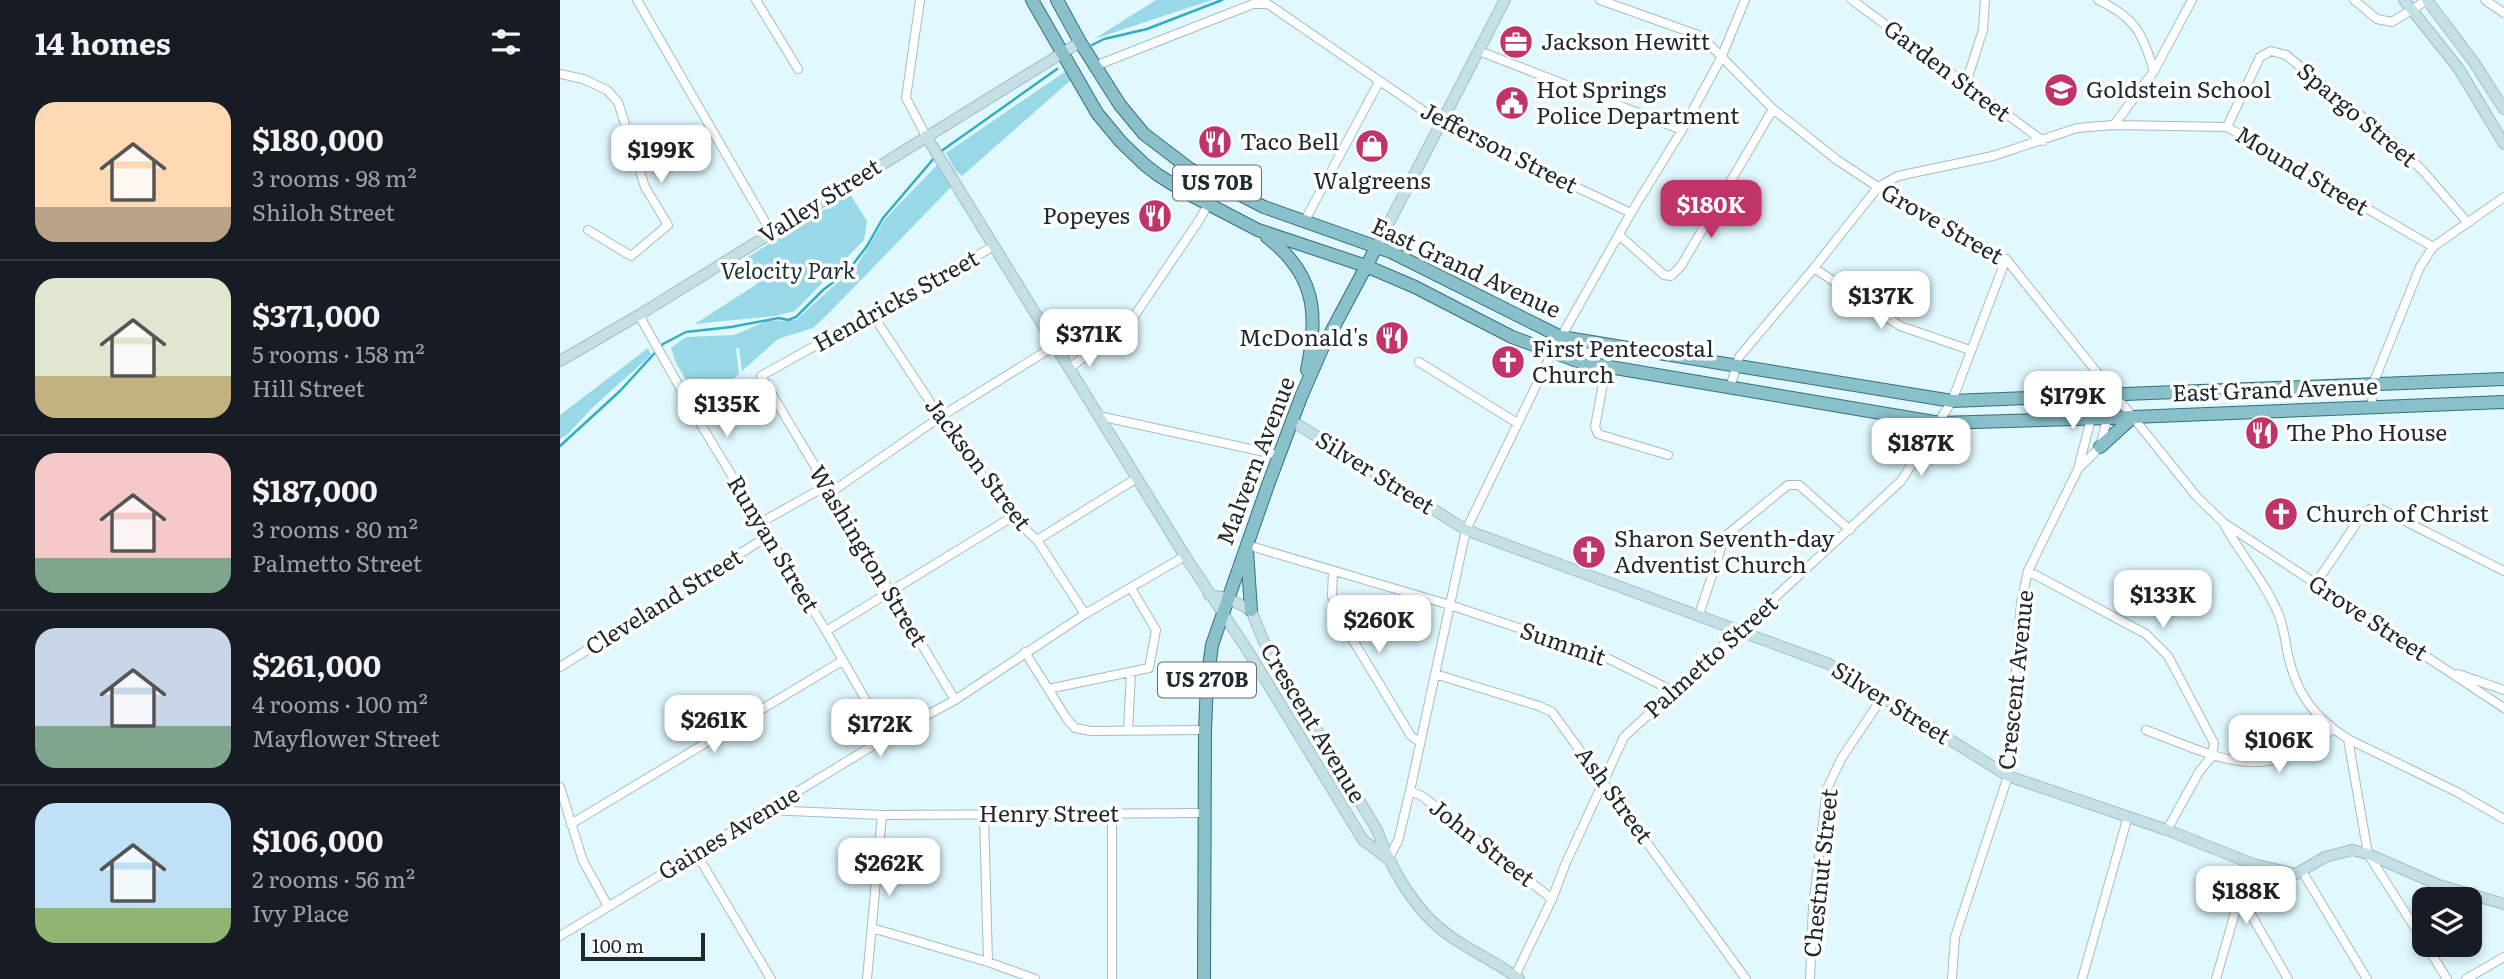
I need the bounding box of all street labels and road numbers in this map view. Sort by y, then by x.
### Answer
street label: Garden Street [1878,10,2019,129]
street label: Spargo Street [2291,53,2426,174]
street label: Jefferson Street [1416,92,1585,201]
street label: Mound Street [2230,116,2377,223]
street label: Valley Street [751,148,887,250]
road number: US 70B [1173,166,1261,200]
street label: Grove Street [1875,173,2011,271]
street label: East Grand Avenue [1366,207,1567,325]
street label: Hendricks Street [806,239,985,359]
street label: East Grand Avenue [2172,367,2378,409]
street label: Malvern Avenue [1206,371,1302,550]
street label: Jackson Street [918,389,1041,537]
street label: Silver Street [1310,421,1443,522]
street label: Washington Street [802,458,938,653]
street label: Runyan Street [720,468,830,619]
street label: Cleveland Street [578,538,748,662]
street label: Grove Street [2303,565,2436,668]
street label: Palmetto Street [1635,586,1785,725]
street label: Crescent Avenue [1988,588,2040,772]
street label: Summit [1516,612,1612,673]
street label: Crescent Avenue [1254,636,1376,808]
street label: Silver Street [1826,651,1959,752]
road number: US 270B [1158,662,1256,698]
street label: Ash Street [1569,738,1663,850]
street label: Gaines Avenue [651,776,805,887]
street label: Chestnut Street [1793,786,1845,959]
street label: John Street [1423,789,1544,894]
street label: Henry Street [979,795,1120,829]

